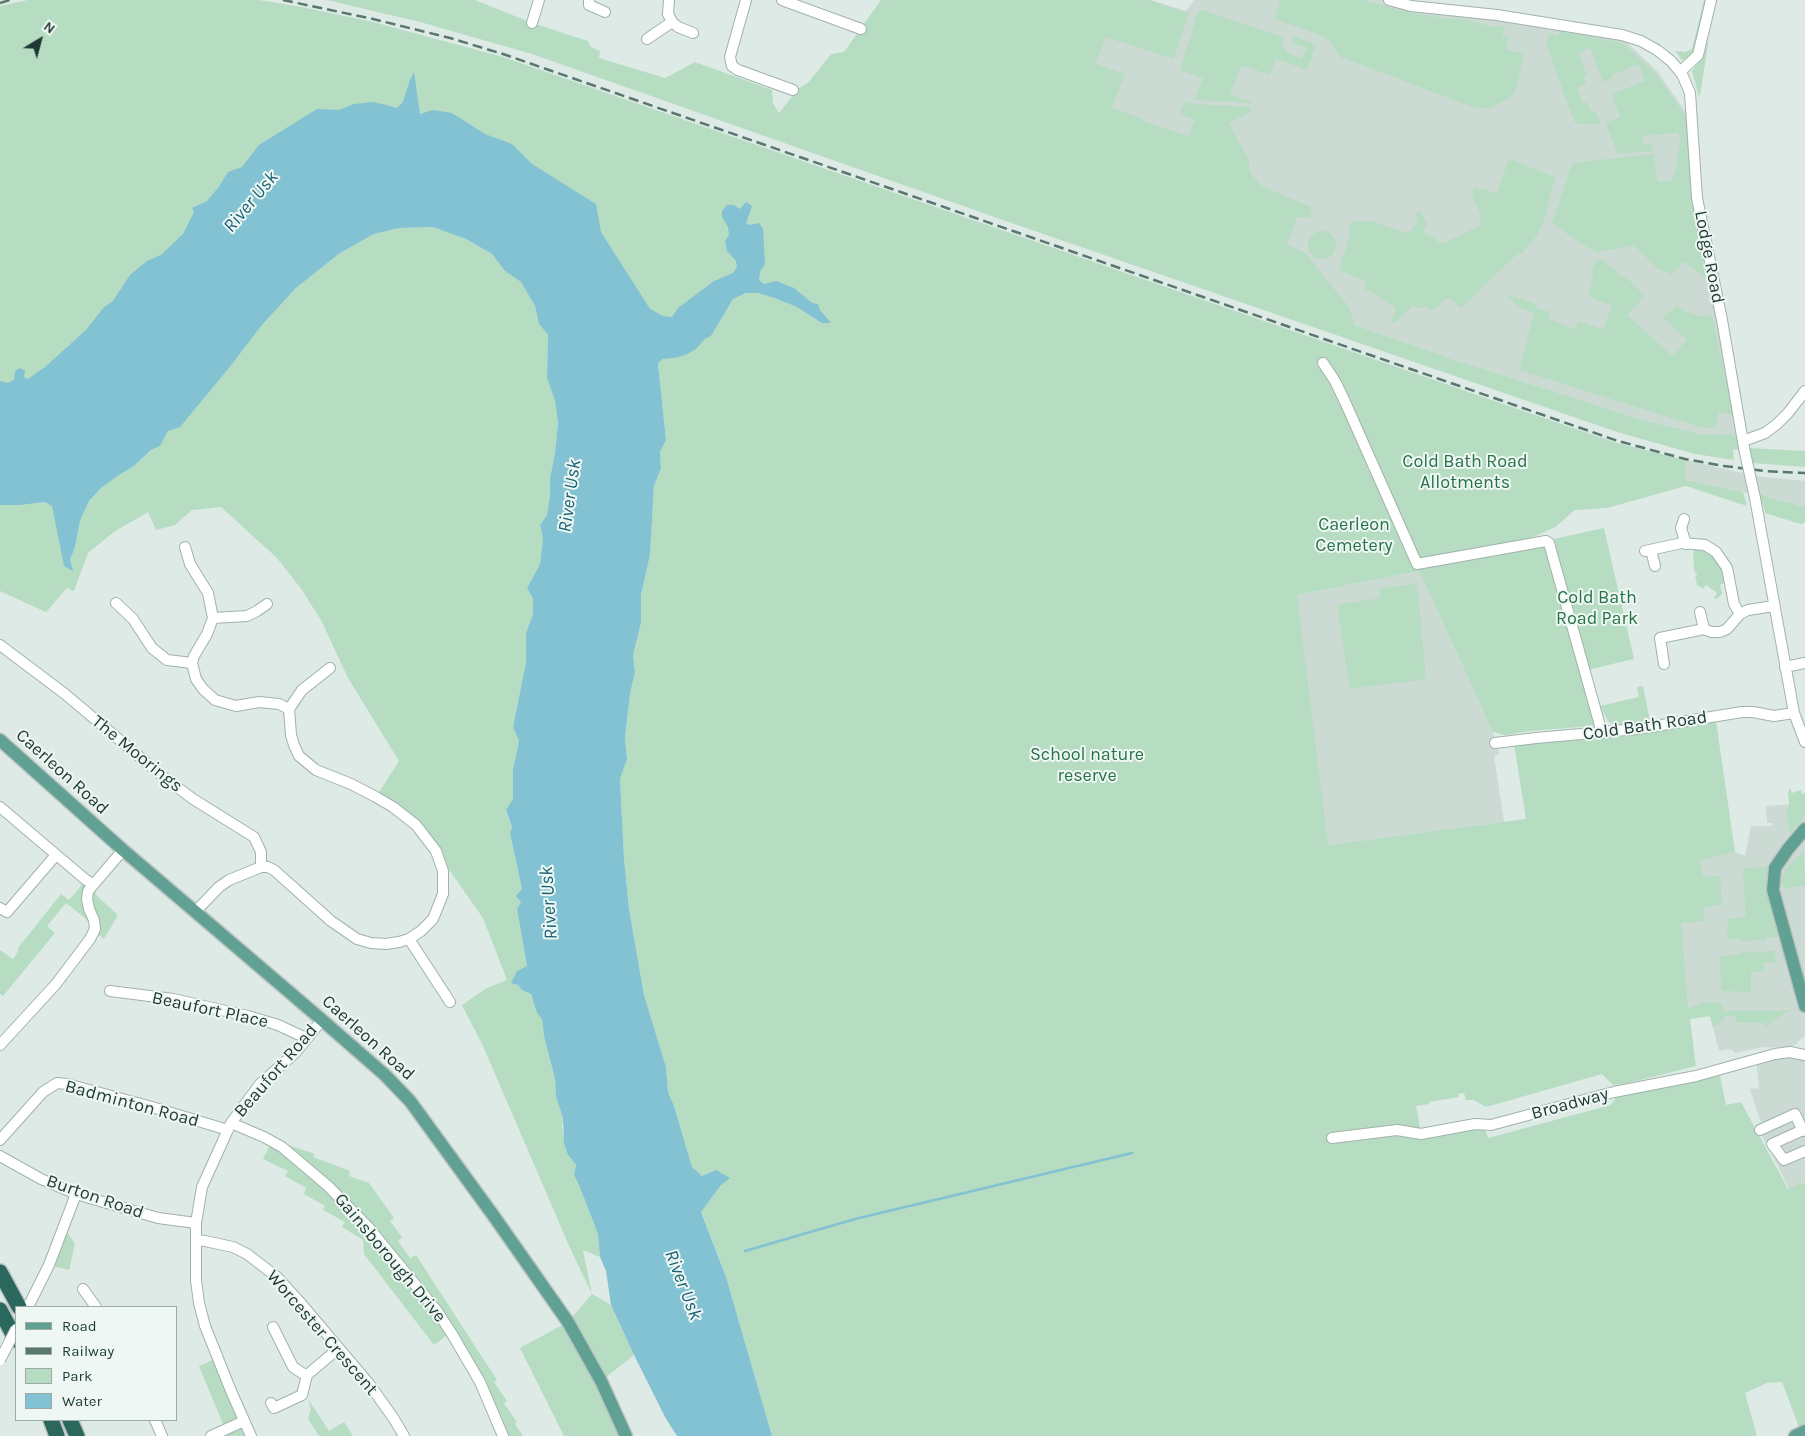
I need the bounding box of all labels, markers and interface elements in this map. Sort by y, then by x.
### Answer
north arrow [15,15,65,65]
text: N [40,18,58,37]
water label: River Usk [219,167,283,237]
street label: Lodge Road [1689,209,1729,305]
park label: Cold Bath Road Allotments [1402,451,1528,494]
water label: River Usk [554,458,586,534]
park label: Caerleon Cemetery [1315,514,1393,556]
park label: Cold Bath Road Park [1556,587,1638,630]
street label: Cold Bath Road [1581,707,1709,745]
street label: The Moorings [87,711,187,797]
street label: Caerleon Road [11,725,113,819]
park label: School nature reserve [1030,744,1144,786]
water label: River Usk [535,866,563,940]
street label: Beaufort Place [150,987,270,1033]
street label: Caerleon Road [317,991,419,1085]
street label: Beaufort Road [230,1020,322,1122]
street label: Badminton Road [63,1076,201,1132]
street label: Broadway [1529,1083,1611,1125]
street label: Burton Road [43,1170,147,1224]
street label: Gainsborough Drive [330,1189,450,1327]
water label: River Usk [659,1247,707,1323]
street label: Worcester Crescent [262,1266,382,1400]
legend [15,1306,178,1421]
text: Road [62,1317,97,1335]
text: Railway [62,1342,114,1360]
text: Park [62,1367,92,1385]
text: Water [62,1392,102,1410]

